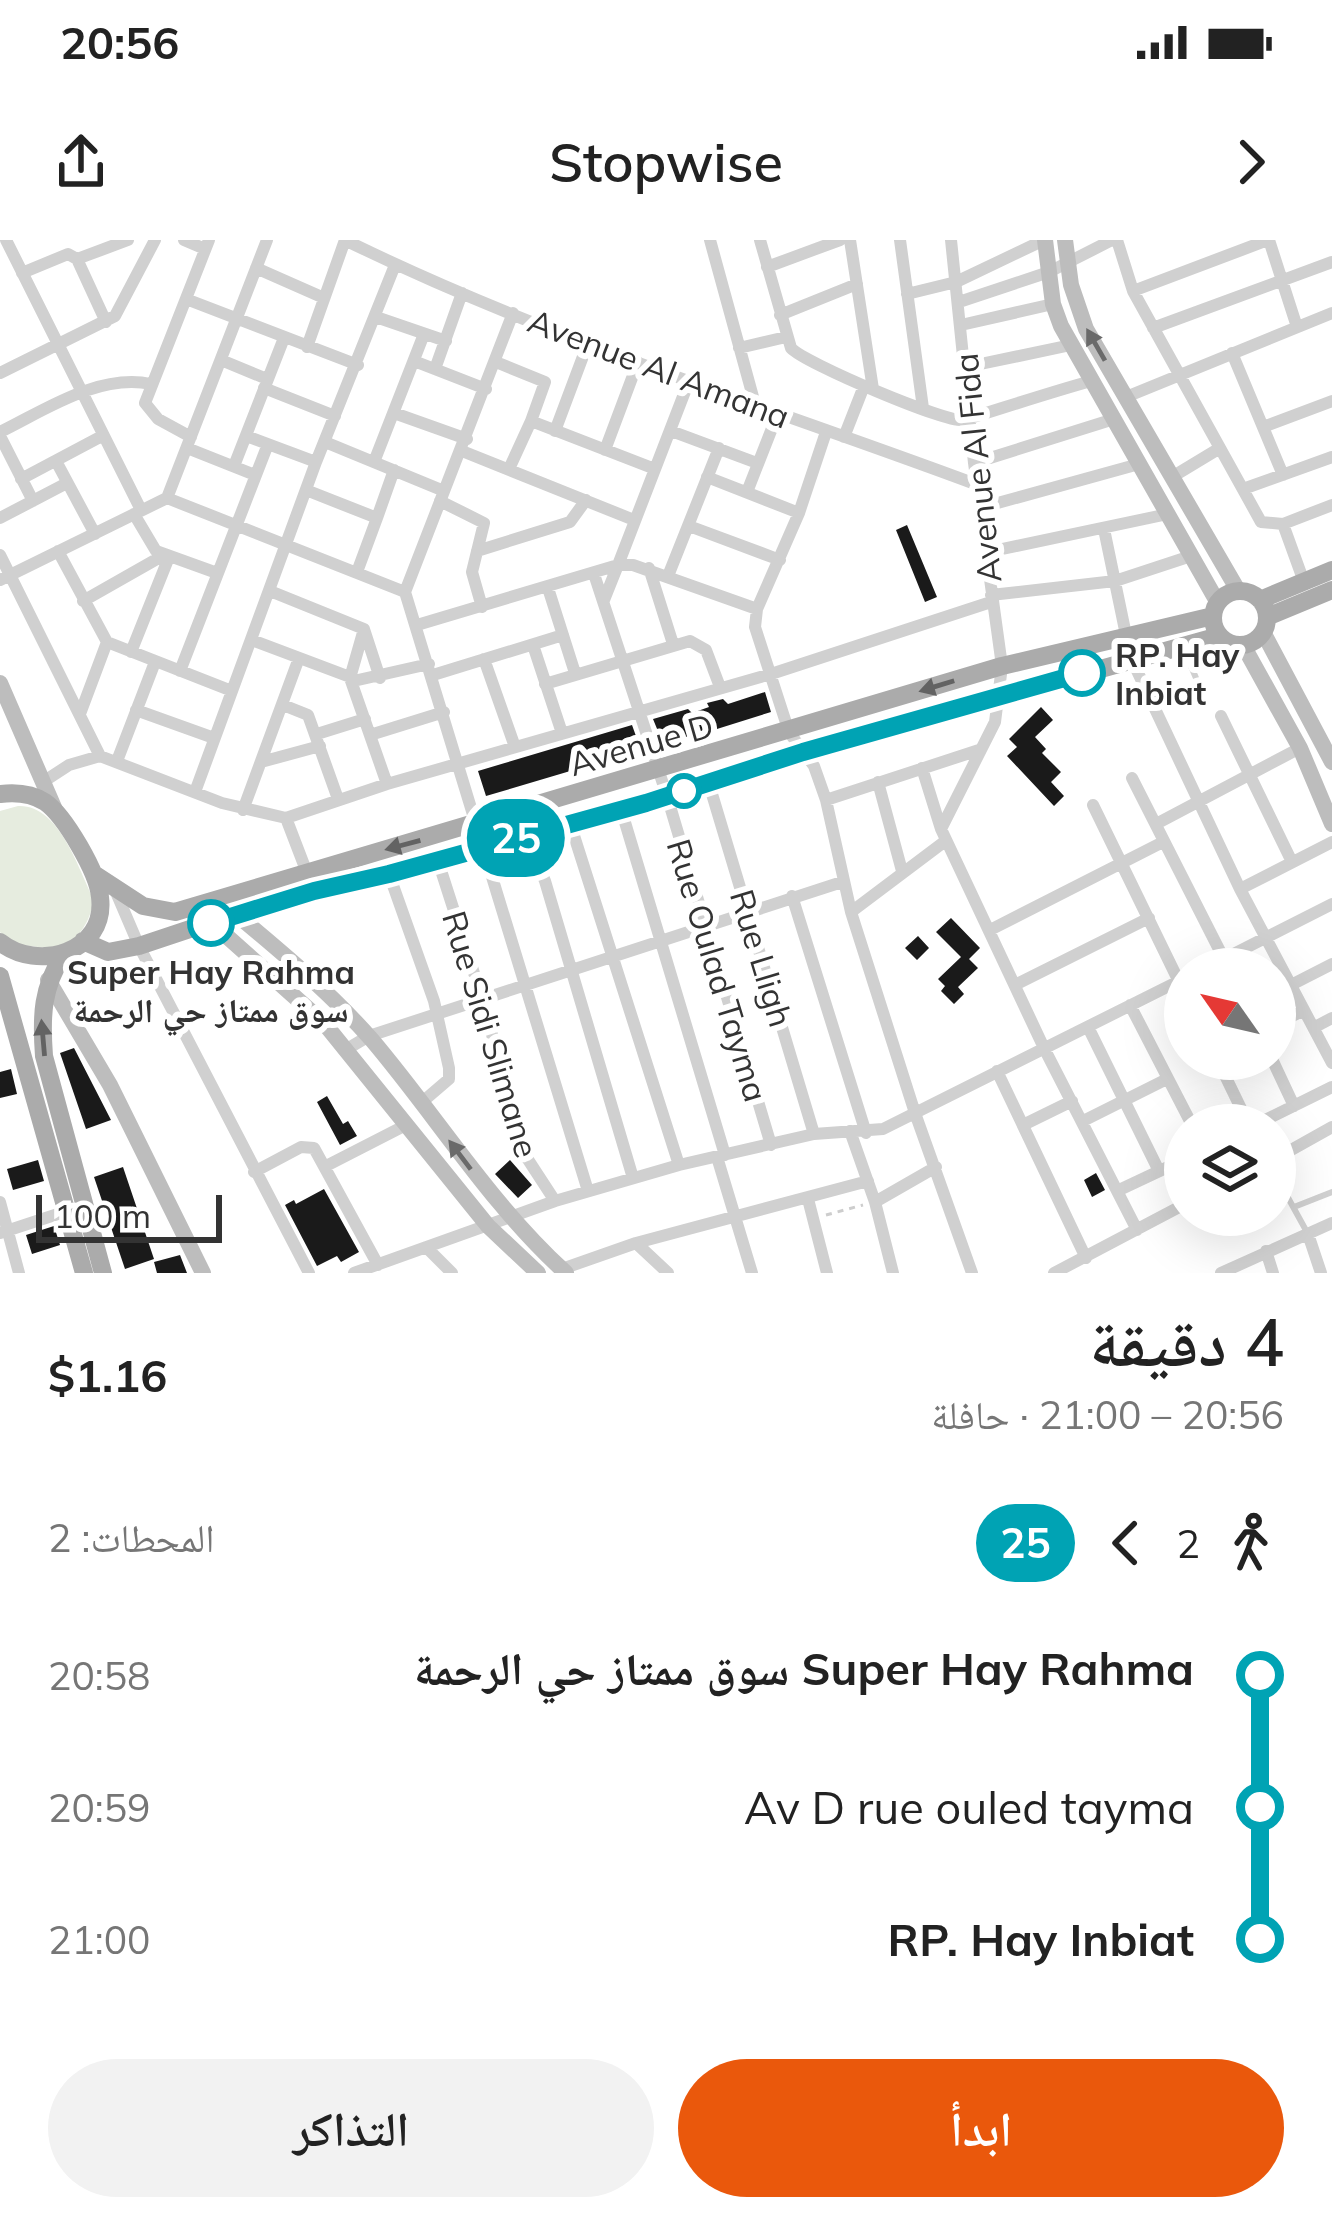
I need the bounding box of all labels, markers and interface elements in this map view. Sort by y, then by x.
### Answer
text: 20:56 [60,14,179,70]
text: Stopwise [549,128,783,196]
icon: share [48,129,114,195]
icon: forward [1218,129,1284,195]
street label: Avenue Al Amana [523,299,795,437]
one-way arrow [1086,328,1107,362]
street label: Avenue Al Fida [945,351,1009,585]
place label: RP. Hay Inbiat [1115,634,1239,713]
marker: RP. Hay Inbiat [1060,651,1104,695]
one-way arrow [918,678,955,696]
street label: Avenue D [564,704,718,784]
unlabelled marker [668,775,700,807]
line badge: 25 [462,799,570,877]
text: 25 [491,811,541,864]
street label: Rue Oulad Tayma [659,834,777,1106]
one-way arrow [384,837,421,856]
street label: Rue Lligh [722,884,802,1032]
marker: Super Hay Rahma سوق ممتاز حي الرحمة [189,901,233,945]
street label: Rue Sidi Slimane [434,906,548,1162]
north arrow [1164,948,1296,1080]
map controls [1164,948,1296,1236]
place label: Super Hay Rahma سوق ممتاز حي الرحمة [67,951,355,1036]
one-way arrow [33,1019,52,1056]
button: layers [1164,1104,1296,1236]
one-way arrow [448,1139,472,1171]
scale bar [36,1189,222,1242]
text: 100 m [54,1195,151,1236]
text: 4 دقيقة [1090,1300,1284,1383]
text: $1.16 [48,1347,167,1403]
text: 20:56 – 21:00 · حافلة [931,1390,1284,1439]
icon: back [1093,1510,1159,1576]
icon: walk [1218,1510,1284,1576]
text: المحطات: 2 [48,1513,215,1562]
text: 25 [1000,1516,1051,1569]
text: 2 [1177,1519,1200,1568]
text: Super Hay Rahma سوق ممتاز حي الرحمة [414,1640,1194,1696]
text: 20:58 [48,1651,151,1700]
text: Av D rue ouled tayma [744,1779,1194,1835]
text: 20:59 [48,1783,151,1832]
text: RP. Hay Inbiat [888,1911,1194,1967]
text: 21:00 [48,1915,151,1964]
button: التذاكر [48,2059,654,2197]
button: ابدأ [678,2059,1284,2197]

